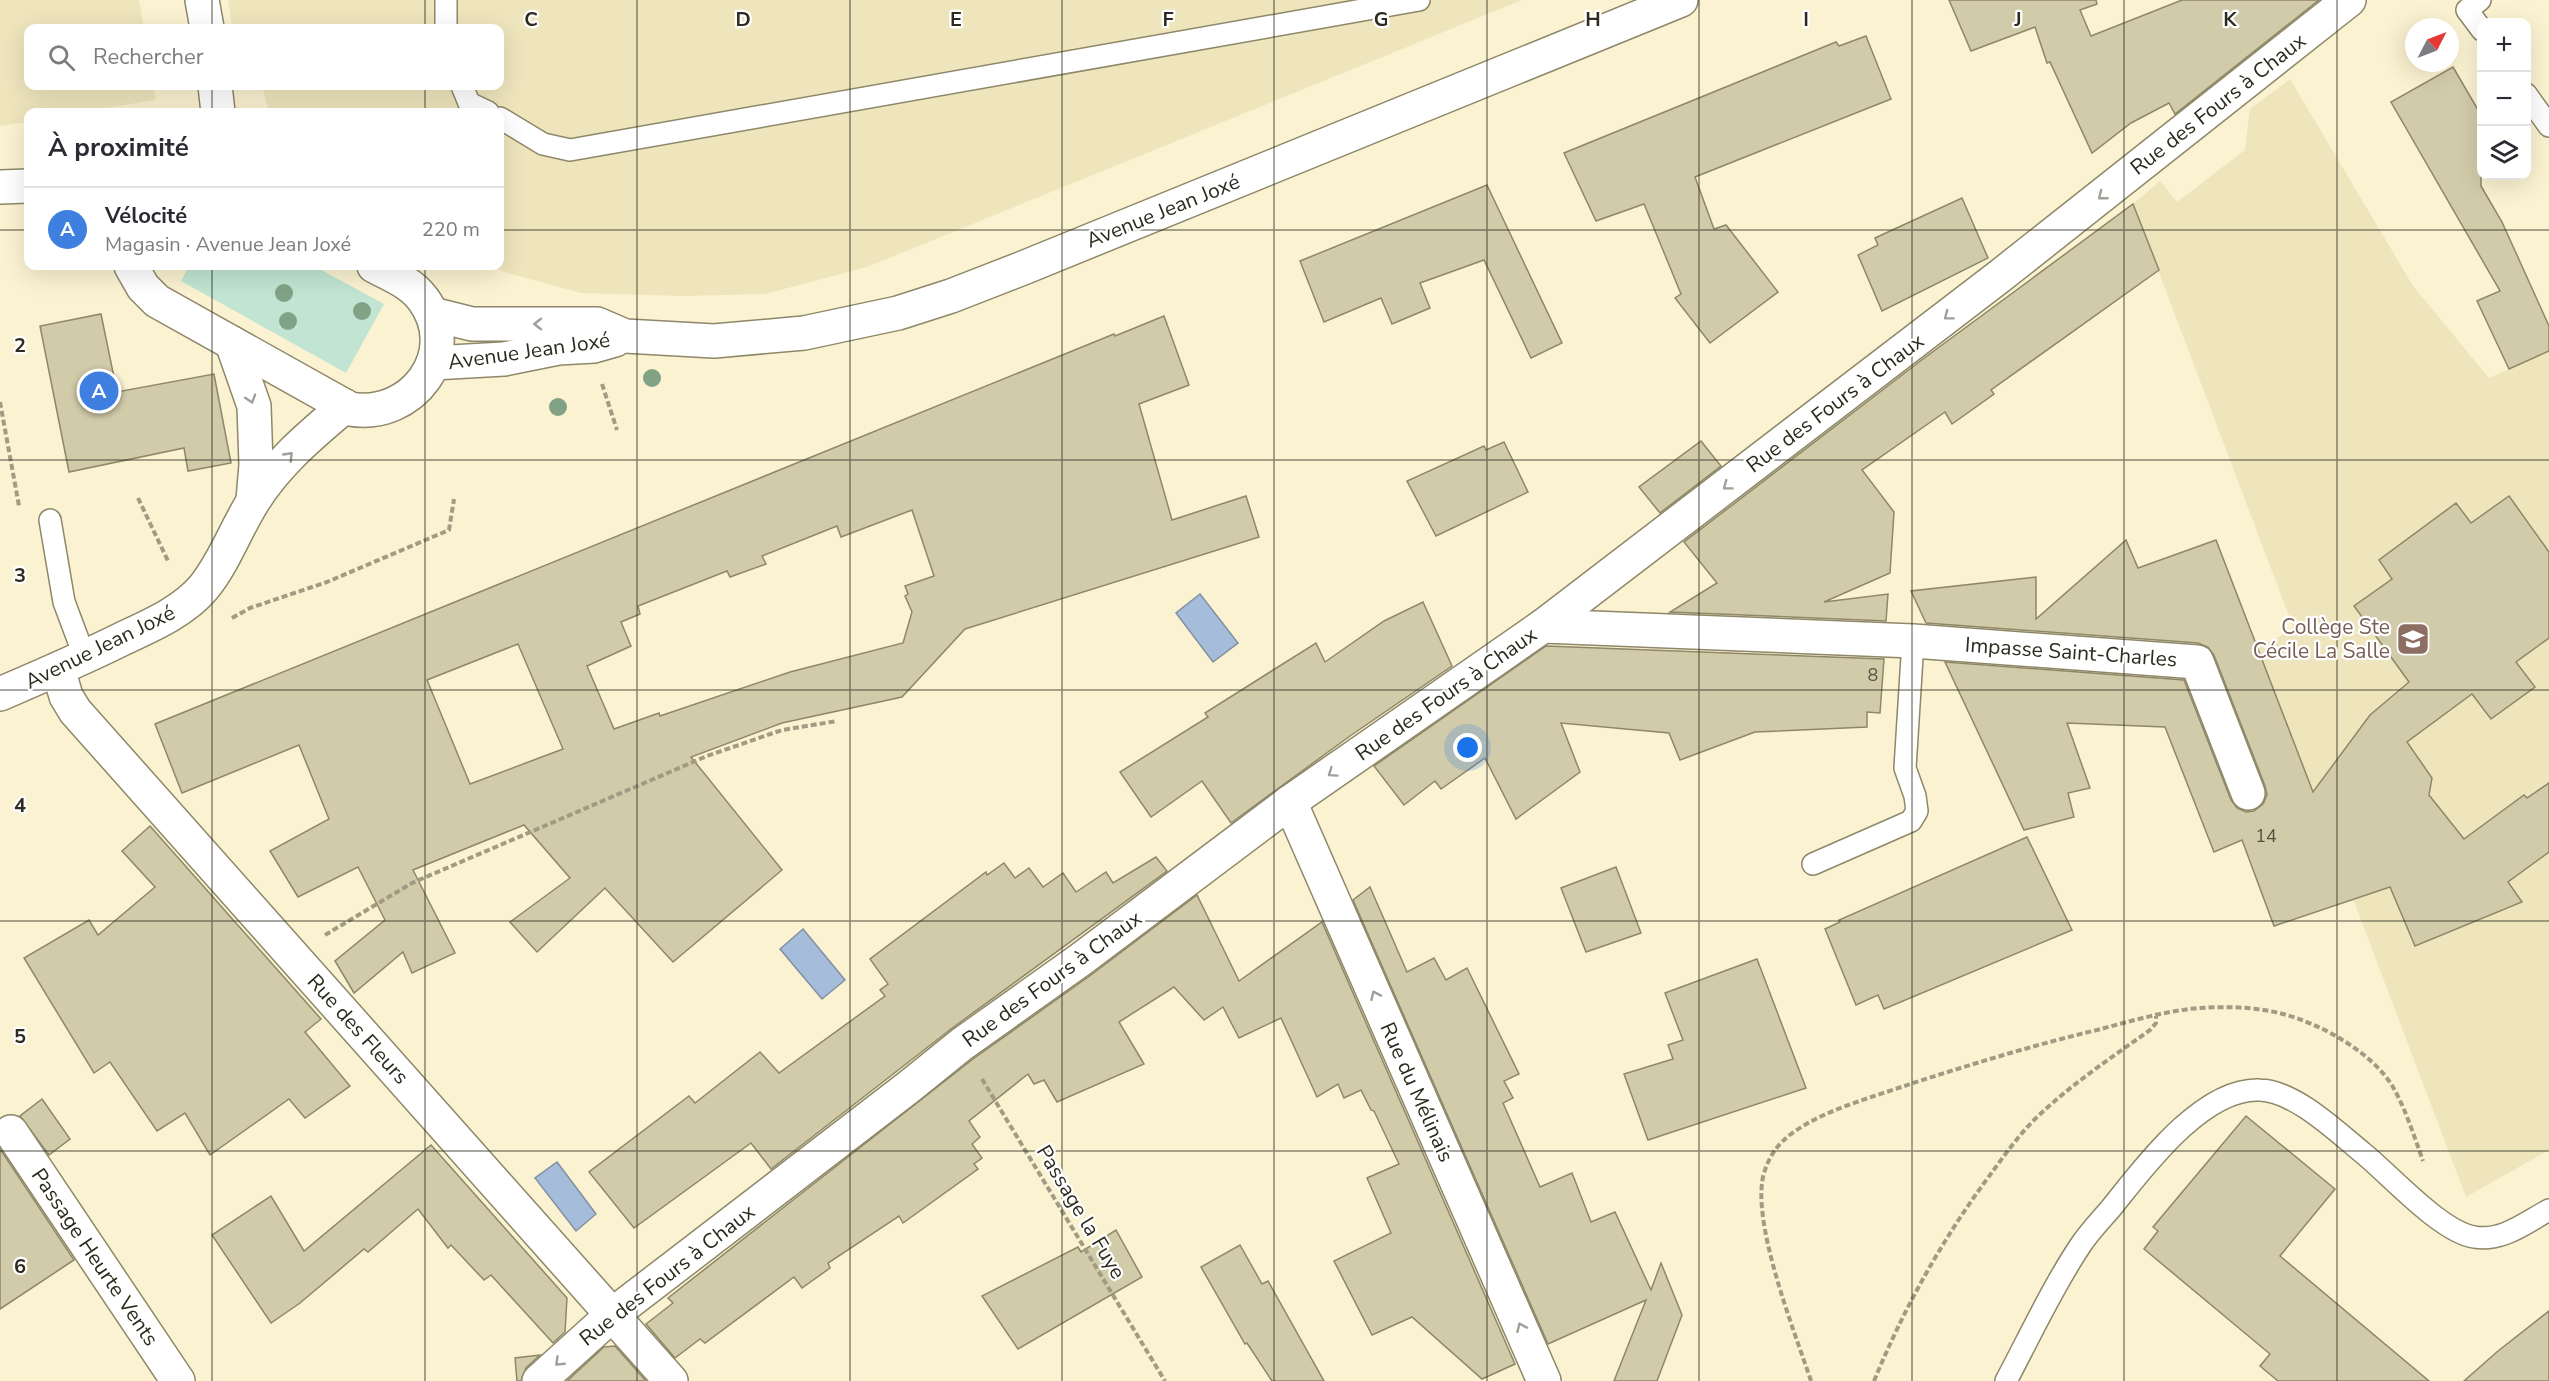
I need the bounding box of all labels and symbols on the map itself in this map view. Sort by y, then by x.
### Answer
text: C [524,6,538,33]
text: D [735,6,751,33]
text: E [950,6,962,33]
text: F [1162,6,1174,33]
text: G [1374,6,1388,33]
text: H [1585,6,1601,33]
text: I [1803,6,1809,33]
text: J [2013,6,2022,33]
text: K [2223,6,2237,33]
north arrow [2405,18,2459,72]
street label: Rue des Fours à Chaux [2125,27,2311,181]
street label: Avenue Jean Joxé [1082,167,1244,255]
one-way arrow [2098,189,2109,200]
one-way arrow [1944,309,1955,320]
one-way arrow [534,318,543,330]
street label: Avenue Jean Joxé [446,326,612,376]
street label: Rue des Fours à Chaux [1741,327,1929,479]
text: 2 [14,332,26,359]
pin: A [80,368,118,414]
one-way arrow [244,393,256,404]
one-way arrow [282,453,293,463]
one-way arrow [1722,478,1733,489]
text: 3 [14,562,26,589]
street label: Avenue Jean Joxé [20,599,180,695]
place label: Collège Ste Cécile La Salle [2253,613,2390,665]
street label: Rue des Fours à Chaux [1350,621,1542,767]
school or university icon: Collège Ste Cécile La Salle [2395,621,2431,657]
street label: Impasse Saint-Charles [1964,631,2178,673]
house number: 8 [1868,663,1878,687]
your location [1453,733,1482,762]
one-way arrow [1327,766,1338,777]
text: 4 [14,792,26,819]
house number: 14 [2255,824,2277,848]
street label: Rue des Fours à Chaux [957,904,1147,1054]
street label: Rue des Fleurs [301,968,415,1090]
one-way arrow [1370,990,1382,1001]
street label: Rue du Mélinais [1374,1018,1460,1166]
text: 5 [14,1023,26,1050]
street label: Passage la Fuye [1030,1140,1132,1284]
street label: Passage Heurte Vents [25,1163,165,1351]
street label: Rue des Fours à Chaux [574,1198,760,1352]
text: 6 [14,1253,26,1280]
one-way arrow [1516,1323,1528,1334]
one-way arrow [556,1354,567,1365]

